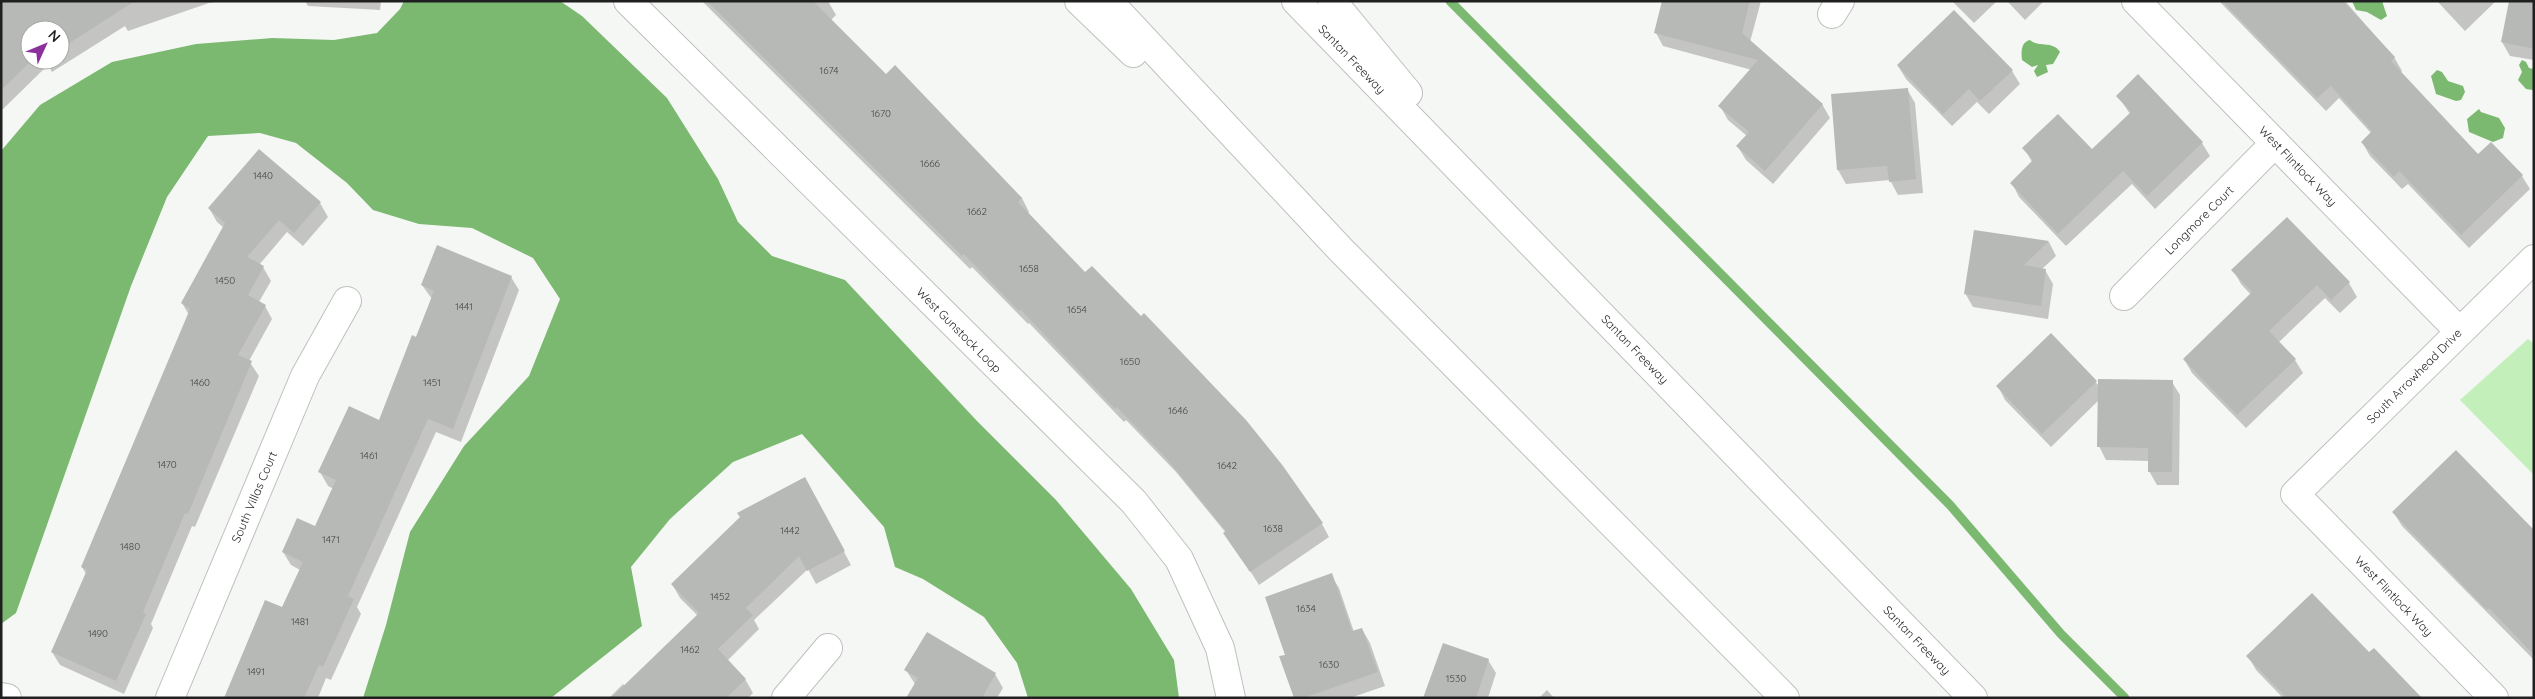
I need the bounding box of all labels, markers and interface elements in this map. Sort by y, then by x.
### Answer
north arrow [20,20,70,70]
street label: Santan Freeway [1315,21,1389,97]
text: N [44,26,64,46]
house number: 1674 [819,64,839,77]
house number: 1670 [871,107,891,120]
street label: West Flintlock Way [2256,123,2340,209]
house number: 1666 [920,157,941,170]
house number: 1440 [253,169,273,182]
street label: Longmore Court [2161,182,2237,258]
house number: 1662 [967,205,987,218]
house number: 1658 [1019,262,1039,275]
house number: 1450 [215,274,235,287]
street label: West Gunstock Loop [913,284,1005,376]
house number: 1441 [455,300,473,313]
house number: 1654 [1067,303,1087,316]
street label: Santan Freeway [1598,311,1672,387]
street label: South Arrowhead Drive [2363,325,2465,427]
house number: 1650 [1120,355,1140,368]
house number: 1460 [190,376,210,389]
house number: 1451 [423,376,441,389]
house number: 1646 [1168,404,1189,417]
street label: South Villas Court [228,449,280,545]
house number: 1461 [360,449,378,462]
house number: 1470 [157,458,177,471]
house number: 1642 [1217,459,1237,472]
house number: 1638 [1263,522,1283,535]
house number: 1442 [780,524,800,537]
house number: 1471 [322,533,340,546]
house number: 1480 [120,540,140,553]
street label: West Flintlock Way [2352,553,2436,639]
house number: 1452 [710,590,730,603]
house number: 1634 [1296,602,1316,615]
street label: Santan Freeway [1880,602,1954,678]
house number: 1481 [291,615,309,628]
house number: 1490 [88,627,108,640]
house number: 1462 [680,643,700,656]
house number: 1630 [1319,658,1339,671]
house number: 1491 [247,665,265,678]
house number: 1530 [1446,672,1466,685]

